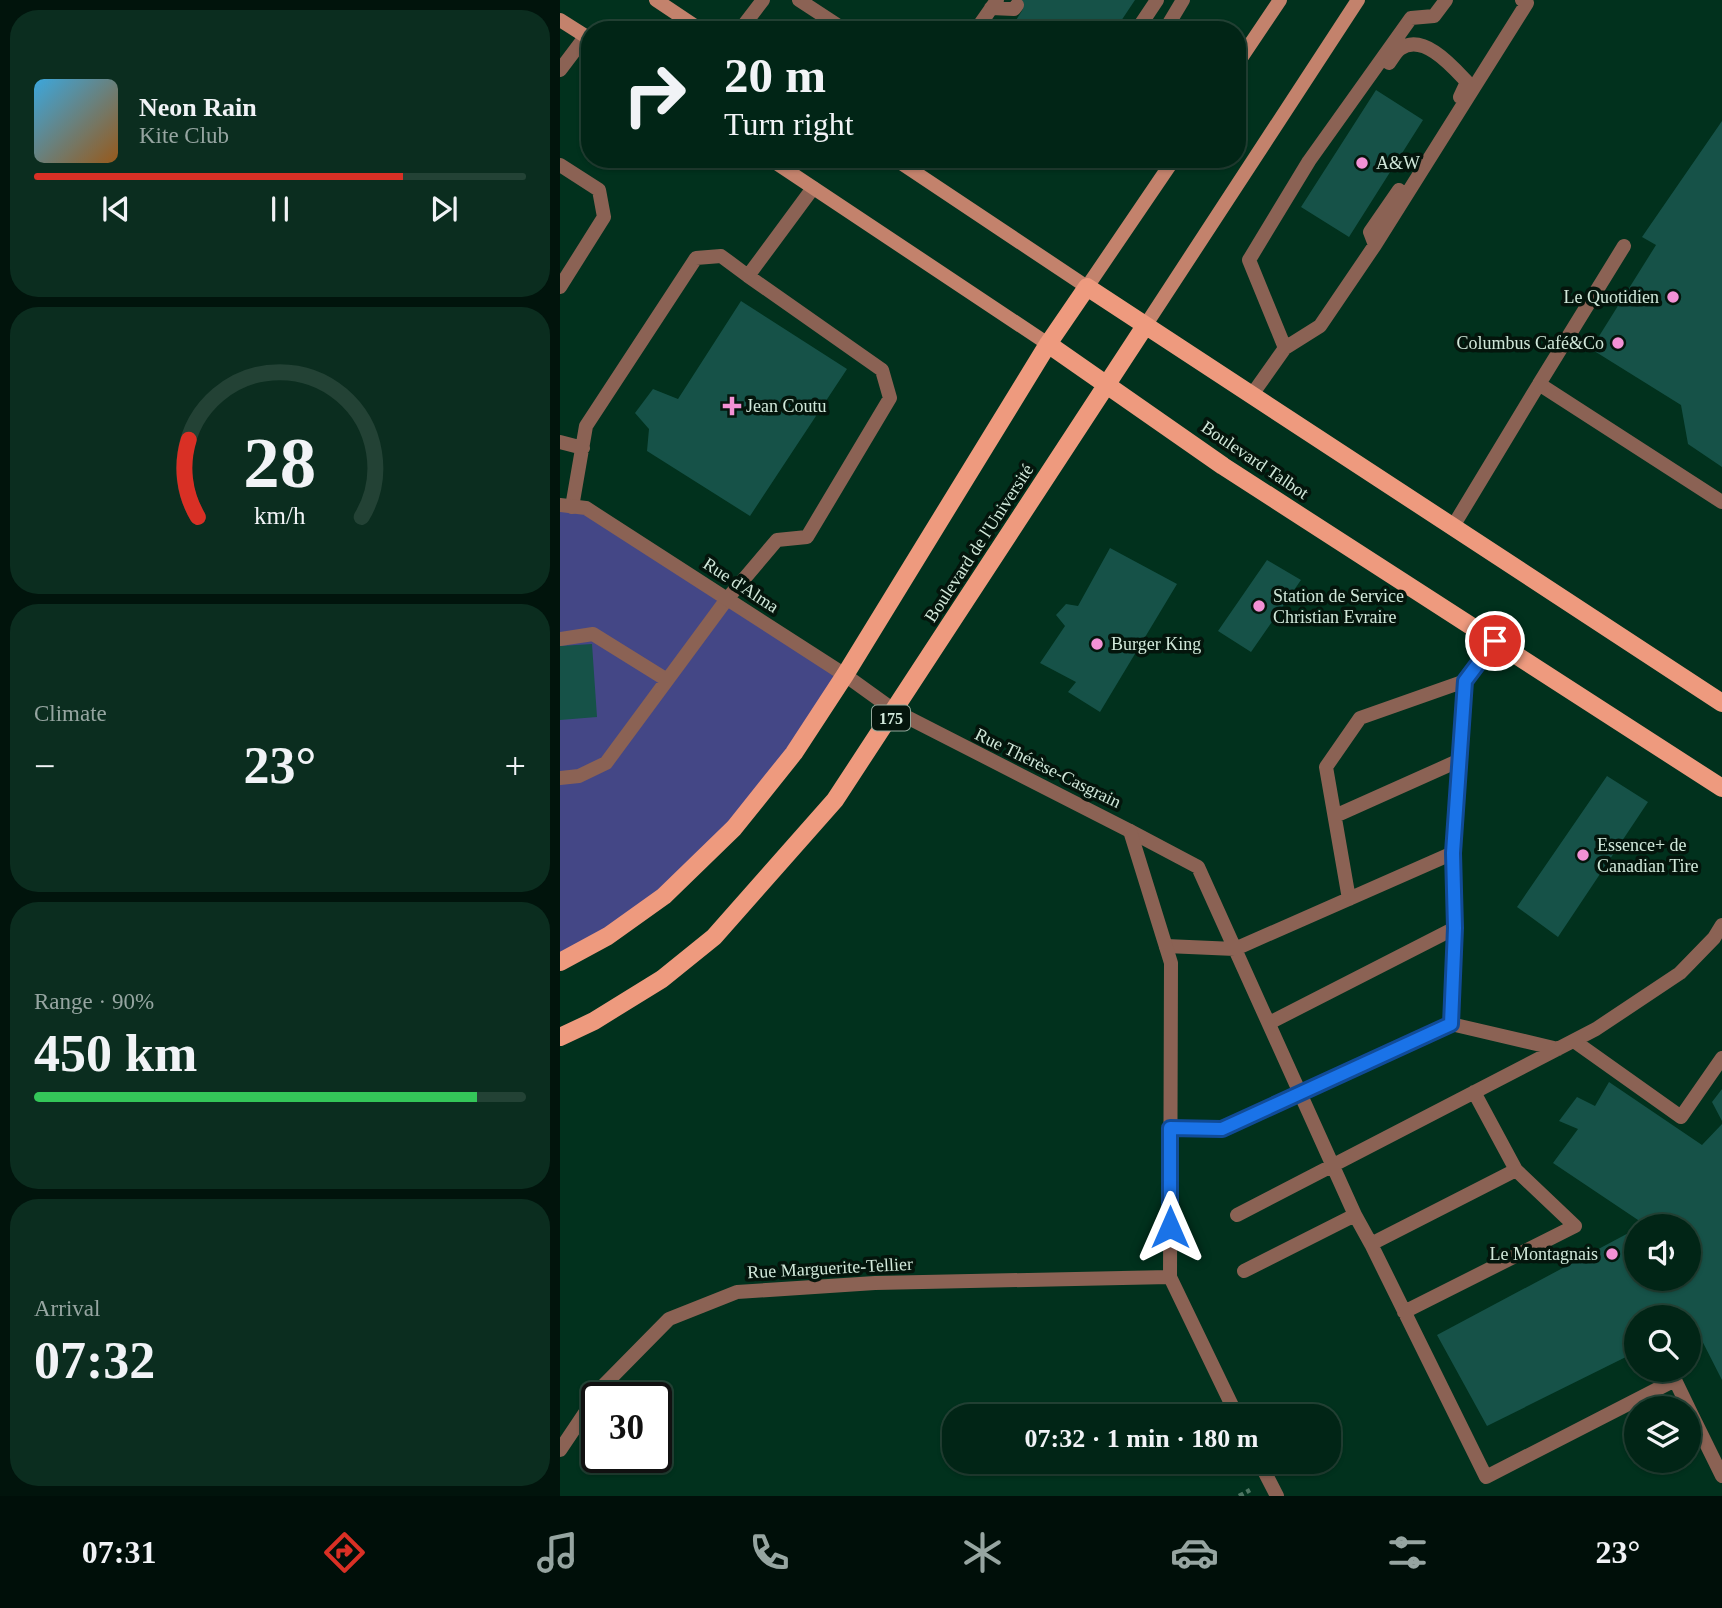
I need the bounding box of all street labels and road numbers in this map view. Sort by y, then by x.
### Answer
street label: Boulevard Talbot [1198,417,1312,503]
street label: Boulevard de l'Université [920,460,1038,626]
street label: Rue d'Alma [700,553,782,617]
road number: 175 [872,706,910,730]
street label: Rue Thérèse-Casgrain [972,724,1124,812]
street label: Rue Marguerite-Tellier [747,1254,913,1282]

